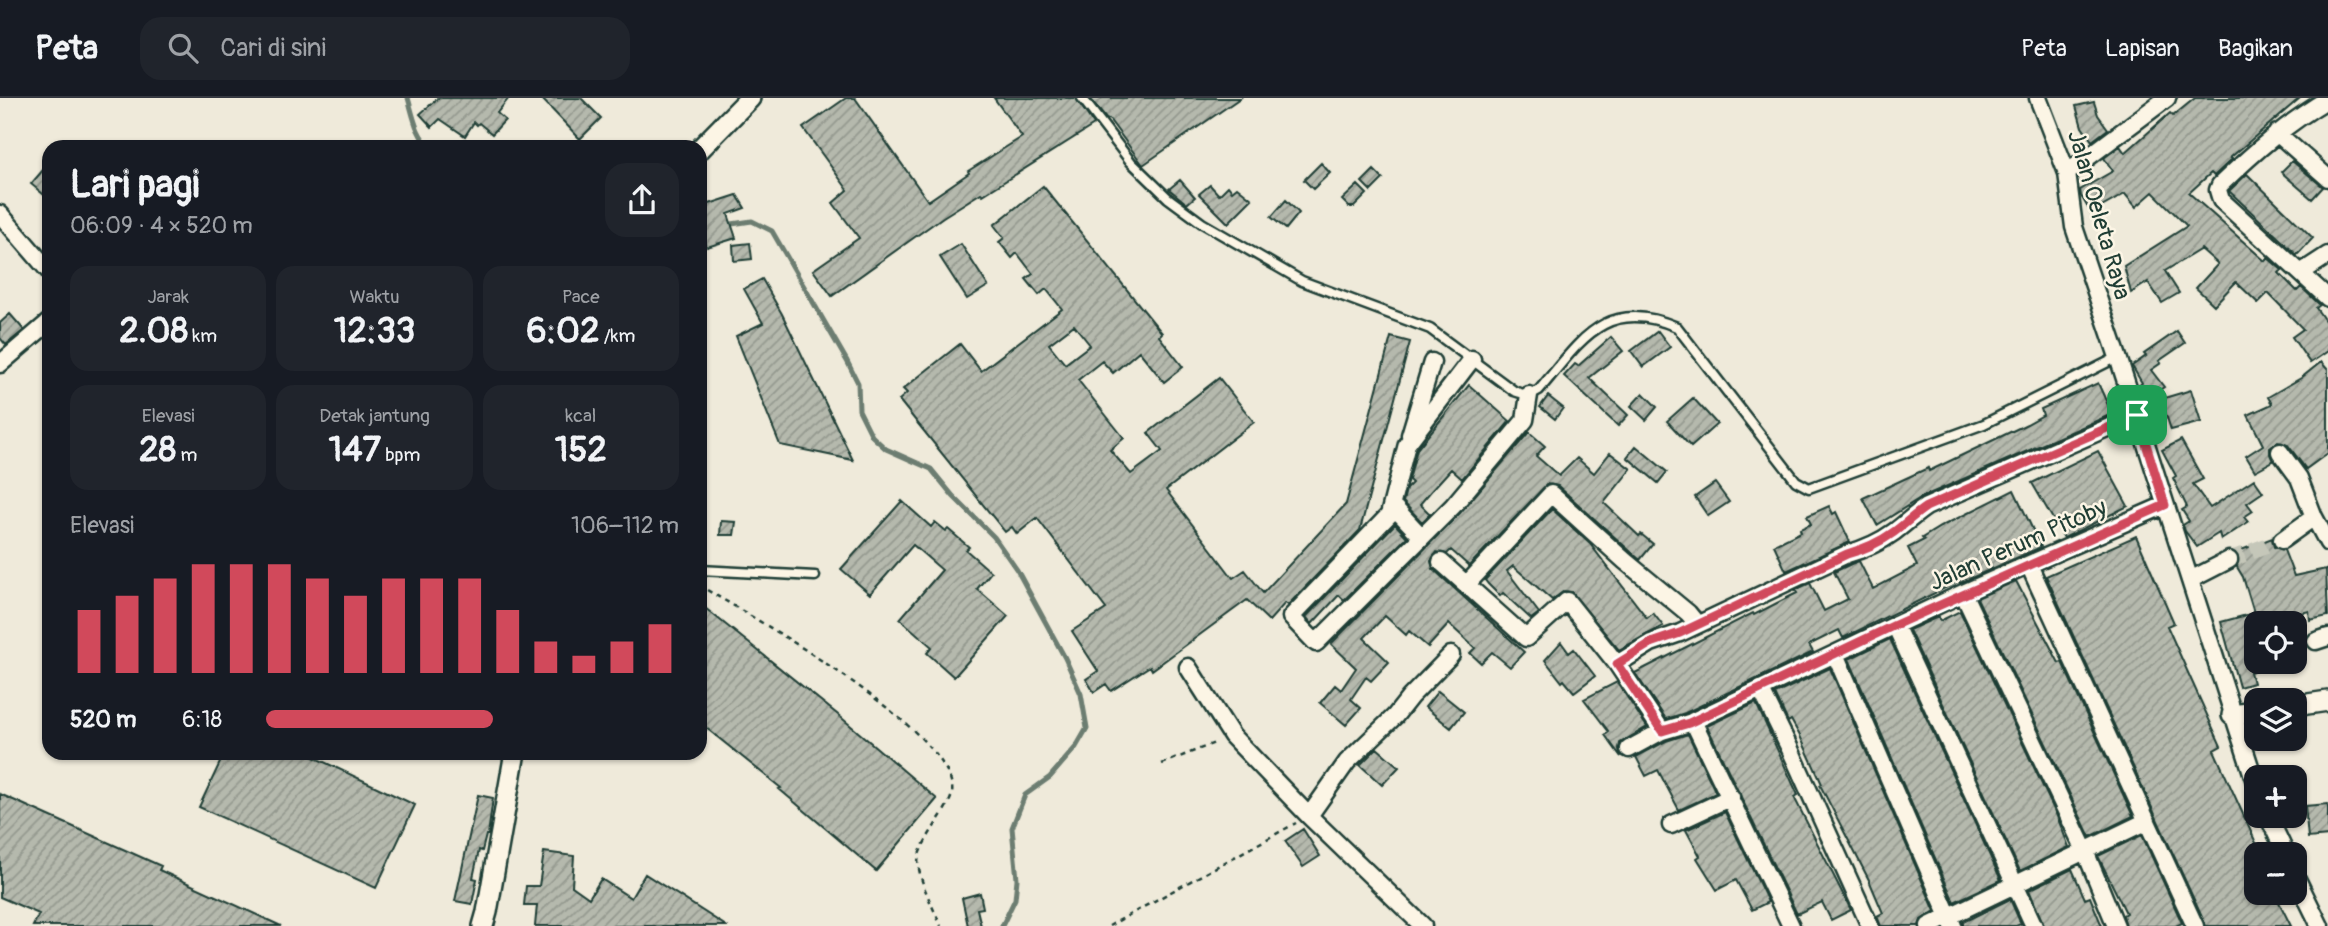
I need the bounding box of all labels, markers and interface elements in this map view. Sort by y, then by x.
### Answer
search box [140,17,630,80]
text: Peta [35,28,98,69]
icon: search [164,29,202,67]
text: Cari di sini [220,32,326,64]
text: Peta [2021,34,2067,63]
text: Lapisan [2105,34,2180,63]
text: Bagikan [2218,34,2293,63]
street label: Jalan Oeleta Raya [2061,127,2137,303]
text: Lari pagi [70,161,199,209]
button: share [605,163,679,237]
text: 06:09 · 4 × 520 m [70,211,253,240]
text: Jarak [147,285,189,309]
text: Waktu [349,285,400,309]
text: Pace [562,285,600,309]
text: 2.08 [119,309,188,353]
text: 12:33 [334,309,415,353]
text: 6:02 [526,309,600,353]
text: km [188,324,217,348]
text: /km [600,324,635,348]
pin [2107,385,2167,445]
icon: arrive [2118,396,2156,434]
text: Elevasi [142,404,195,428]
text: Detak jantung [319,404,430,428]
text: kcal [565,404,596,428]
text: 28 [139,428,176,472]
text: 147 [329,428,381,472]
text: 152 [555,428,607,472]
text: m [176,443,197,467]
text: bpm [381,443,420,467]
street label: Jalan Perum Pitoby [1925,493,2111,597]
text: Elevasi [70,511,134,540]
text: 106–112 m [571,511,679,540]
map controls [2244,611,2307,905]
button: locate [2244,611,2307,674]
button: layers [2244,688,2307,751]
text: 520 m [70,705,136,734]
text: 6:18 [182,705,222,734]
button: + [2244,765,2307,828]
button: − [2244,842,2307,905]

